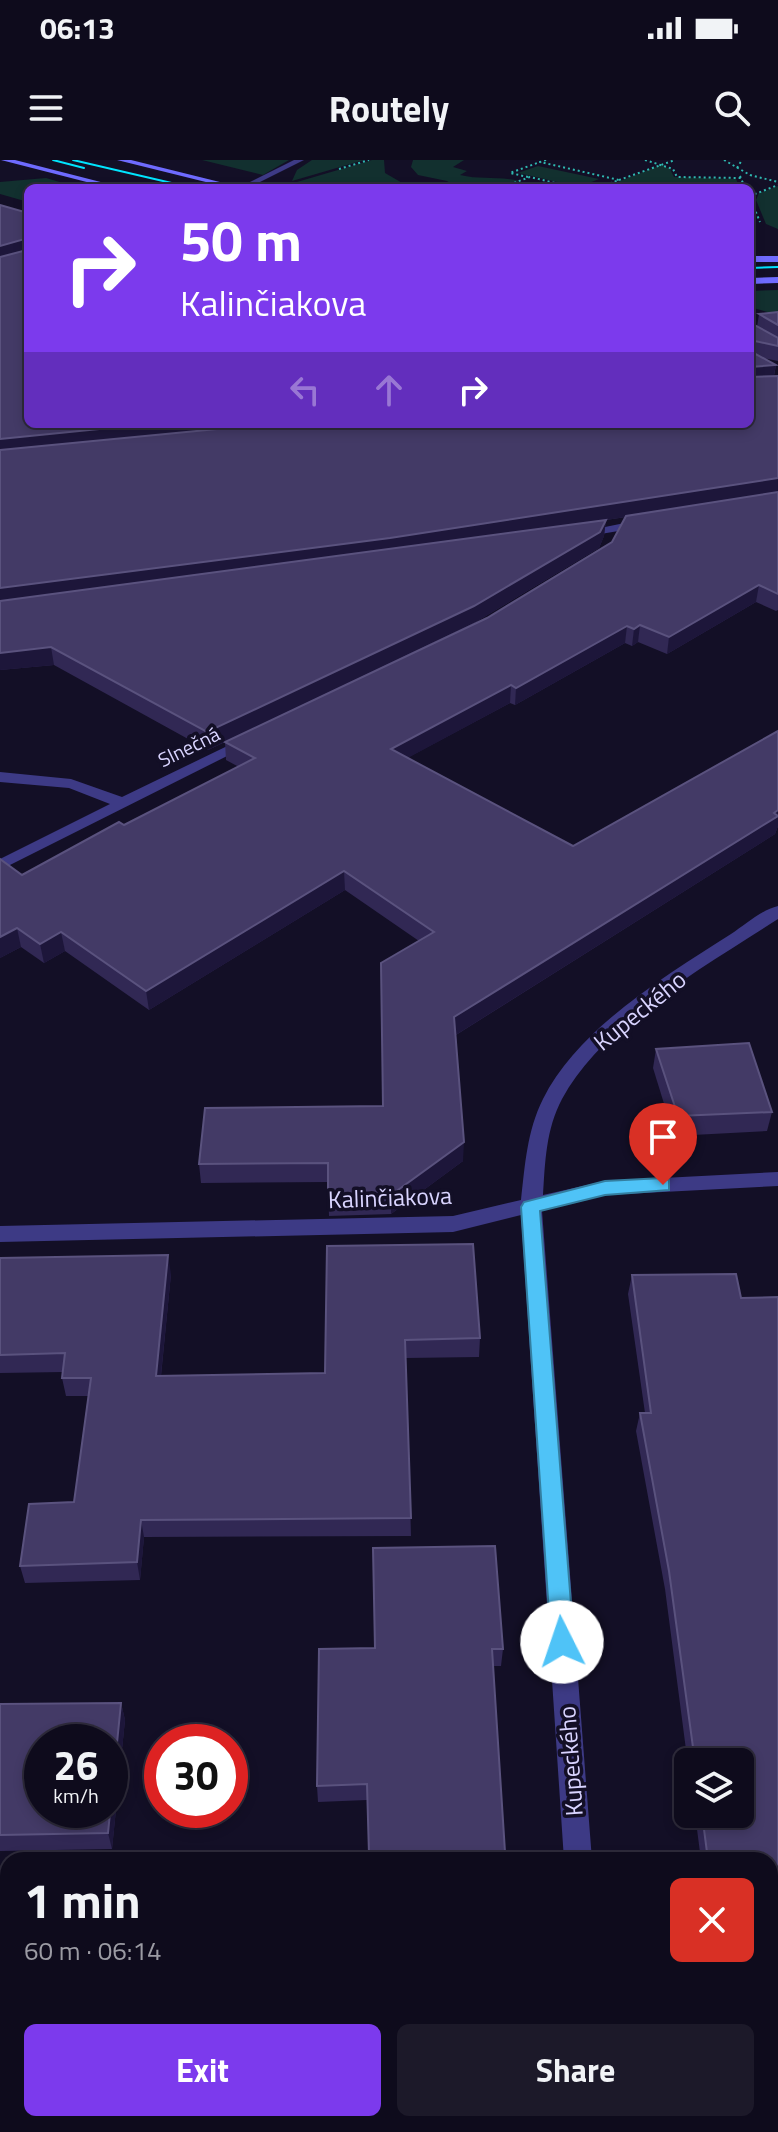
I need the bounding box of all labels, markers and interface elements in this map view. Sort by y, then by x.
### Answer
text: 06:13 [40,5,115,51]
text: Routely [329,81,449,136]
icon: menu [24,86,68,130]
icon: search [710,86,754,130]
text: 50 m [180,198,302,283]
icon: right [48,216,152,320]
text: Kalinčiakova [180,275,366,330]
icon: left [283,368,327,412]
icon: ahead [367,368,411,412]
icon: right [451,368,495,412]
street label: Slnečná [152,718,225,775]
street label: Kupeckého [585,962,694,1059]
pin [629,1103,697,1185]
icon: arrive [641,1115,685,1159]
street label: Kalinčiakova [327,1177,453,1217]
position arrow [520,1600,604,1684]
street label: Kupeckého [548,1705,592,1817]
speed limit sign: 30 [144,1724,248,1828]
text: 26 [54,1735,98,1796]
map controls [674,1748,754,1828]
button: layers [674,1748,754,1828]
text: km/h [53,1780,99,1811]
text: 1 min [24,1864,141,1937]
button: close [670,1878,754,1962]
text: 60 m · 06:14 [24,1931,162,1970]
button: Exit [24,2024,381,2116]
button: Share [397,2024,754,2116]

